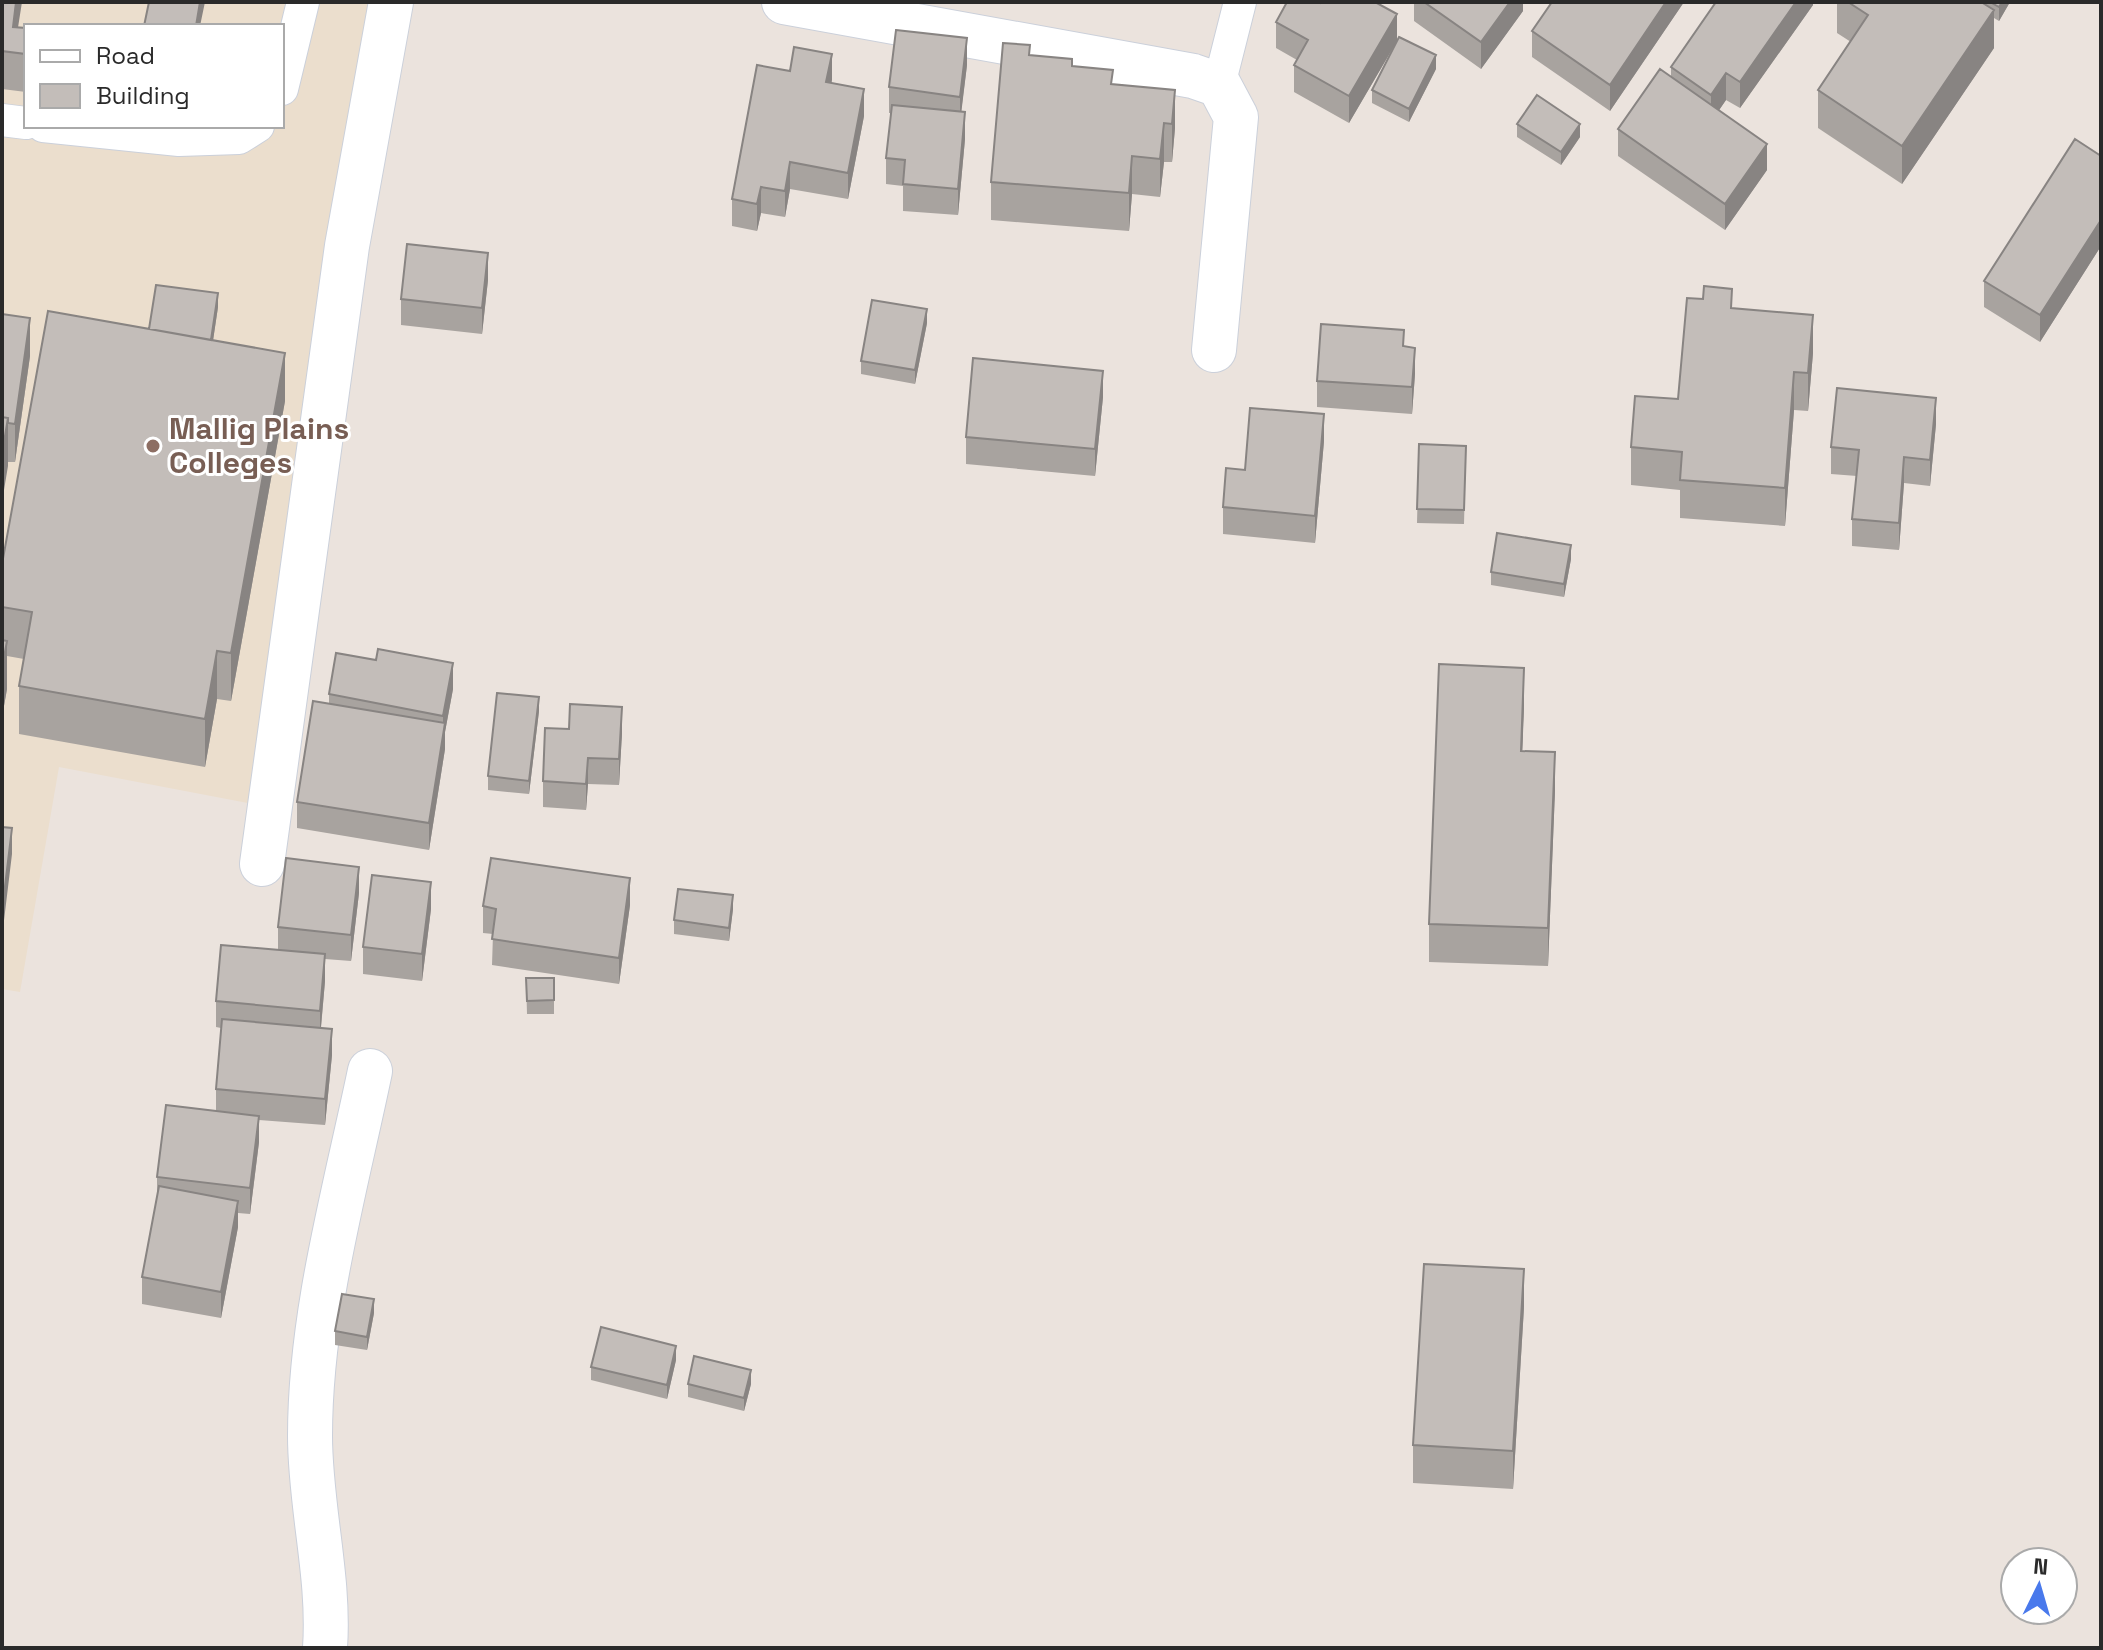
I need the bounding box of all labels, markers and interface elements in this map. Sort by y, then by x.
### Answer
legend [24,24,284,128]
text: Road [96,40,155,71]
text: Building [96,80,190,111]
place label: Mallig Plains Colleges [169,409,349,482]
marker: Mallig Plains Colleges [144,437,162,455]
north arrow [1999,1546,2079,1626]
text: N [2032,1551,2049,1581]

